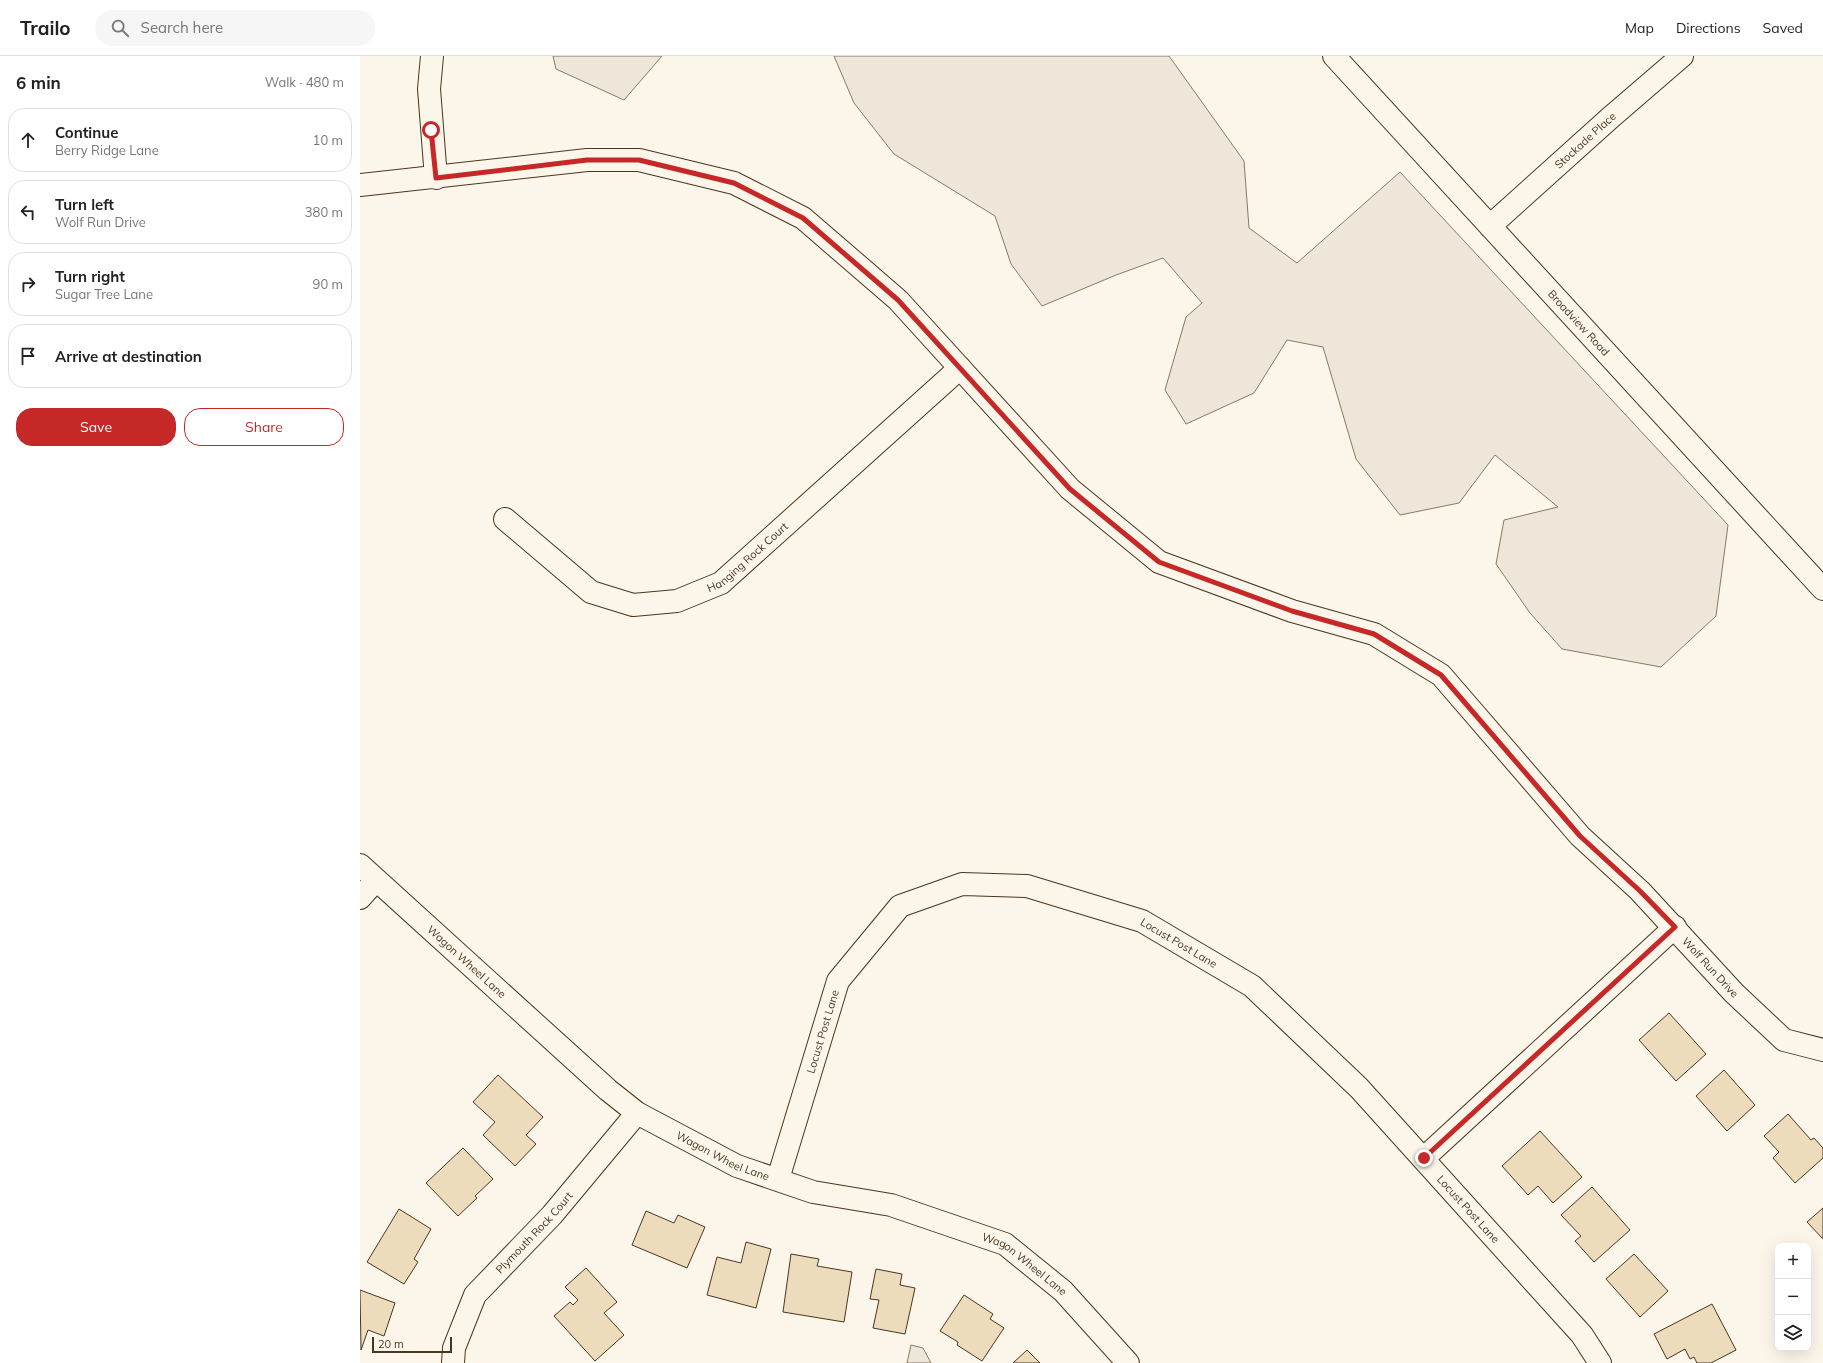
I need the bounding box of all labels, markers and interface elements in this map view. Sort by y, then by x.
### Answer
search box [95,10,375,46]
text: Trailo [20,16,71,40]
icon: search [109,17,131,39]
text: Search here [141,18,223,37]
text: Map [1625,19,1654,37]
text: Directions [1676,19,1741,37]
text: Saved [1763,19,1803,37]
text: 6 min [16,72,61,93]
text: Walk · 480 m [265,74,344,90]
street label: Stockade Place [1552,109,1619,172]
route start [422,121,440,139]
text: Continue [55,123,118,142]
icon: ahead [17,129,39,151]
text: 10 m [313,132,343,148]
text: Berry Ridge Lane [55,142,159,158]
text: Turn left [55,195,114,214]
icon: left [17,201,39,223]
text: 380 m [305,204,343,220]
text: Wolf Run Drive [55,214,146,230]
text: Turn right [55,267,125,286]
icon: right [17,273,39,295]
text: 90 m [313,276,343,292]
text: Sugar Tree Lane [55,286,153,302]
street label: Broadview Road [1545,287,1613,359]
icon: arrive [17,345,39,367]
text: Arrive at destination [55,347,202,366]
button: Save [16,408,176,446]
button: Share [184,408,344,446]
street label: Hanging Rock Court [705,519,791,595]
street label: Locust Post Lane [1138,915,1220,971]
street label: Wagon Wheel Lane [424,922,509,1001]
street label: Wolf Run Drive [1679,934,1741,1001]
street label: Locust Post Lane [803,988,842,1075]
street label: Wagon Wheel Lane [674,1128,771,1184]
route end [1415,1149,1433,1167]
street label: Locust Post Lane [1434,1172,1503,1246]
street label: Plymouth Rock Court [493,1189,576,1276]
street label: Wagon Wheel Lane [980,1230,1070,1298]
map controls [1775,1243,1811,1351]
button: + [1775,1243,1811,1279]
button: − [1775,1279,1811,1315]
button: layers [1775,1315,1811,1351]
scale bar [372,1335,452,1354]
text: 20 m [378,1337,404,1351]

